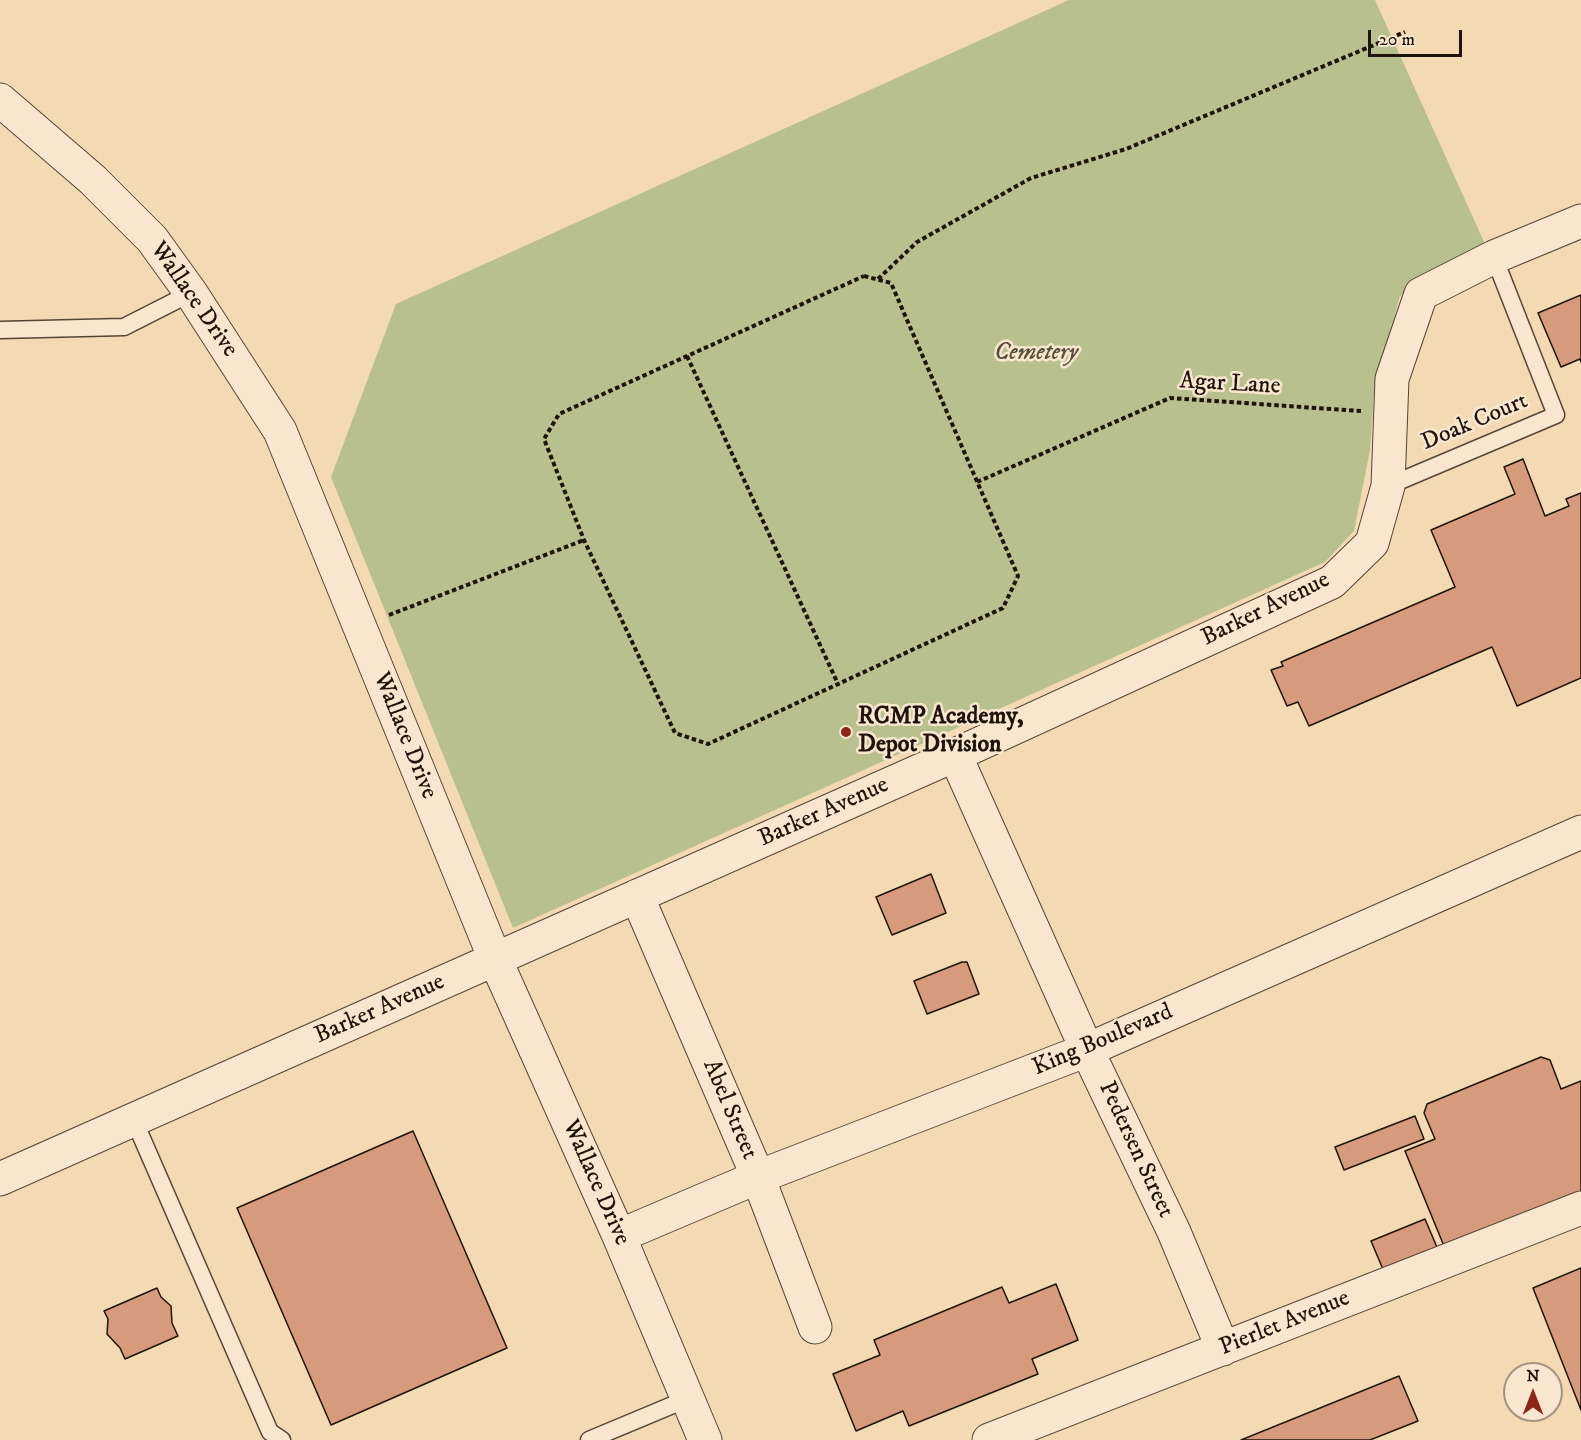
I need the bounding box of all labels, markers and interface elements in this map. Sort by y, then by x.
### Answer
scale bar [1371,18,1466,56]
text: 20 m [1379,29,1415,51]
street label: Wallace Drive [143,237,243,363]
park label: Cemetery [994,340,1078,368]
street label: Agar Lane [1179,368,1281,402]
street label: Doak Court [1418,388,1532,458]
street label: Barker Avenue [1197,567,1335,653]
street label: Wallace Drive [366,668,442,804]
place label: RCMP Academy, Depot Division [858,704,1024,760]
marker: RCMP Academy, Depot Division [839,725,853,739]
street label: Barker Avenue [755,772,893,854]
street label: Barker Avenue [311,969,449,1051]
street label: King Boulevard [1029,999,1177,1083]
street label: Abel Street [695,1056,763,1164]
street label: Pedersen Street [1091,1077,1179,1223]
street label: Wallace Drive [555,1116,635,1250]
street label: Pierlet Avenue [1216,1285,1354,1363]
north arrow [1503,1362,1563,1422]
text: N [1526,1366,1540,1386]

